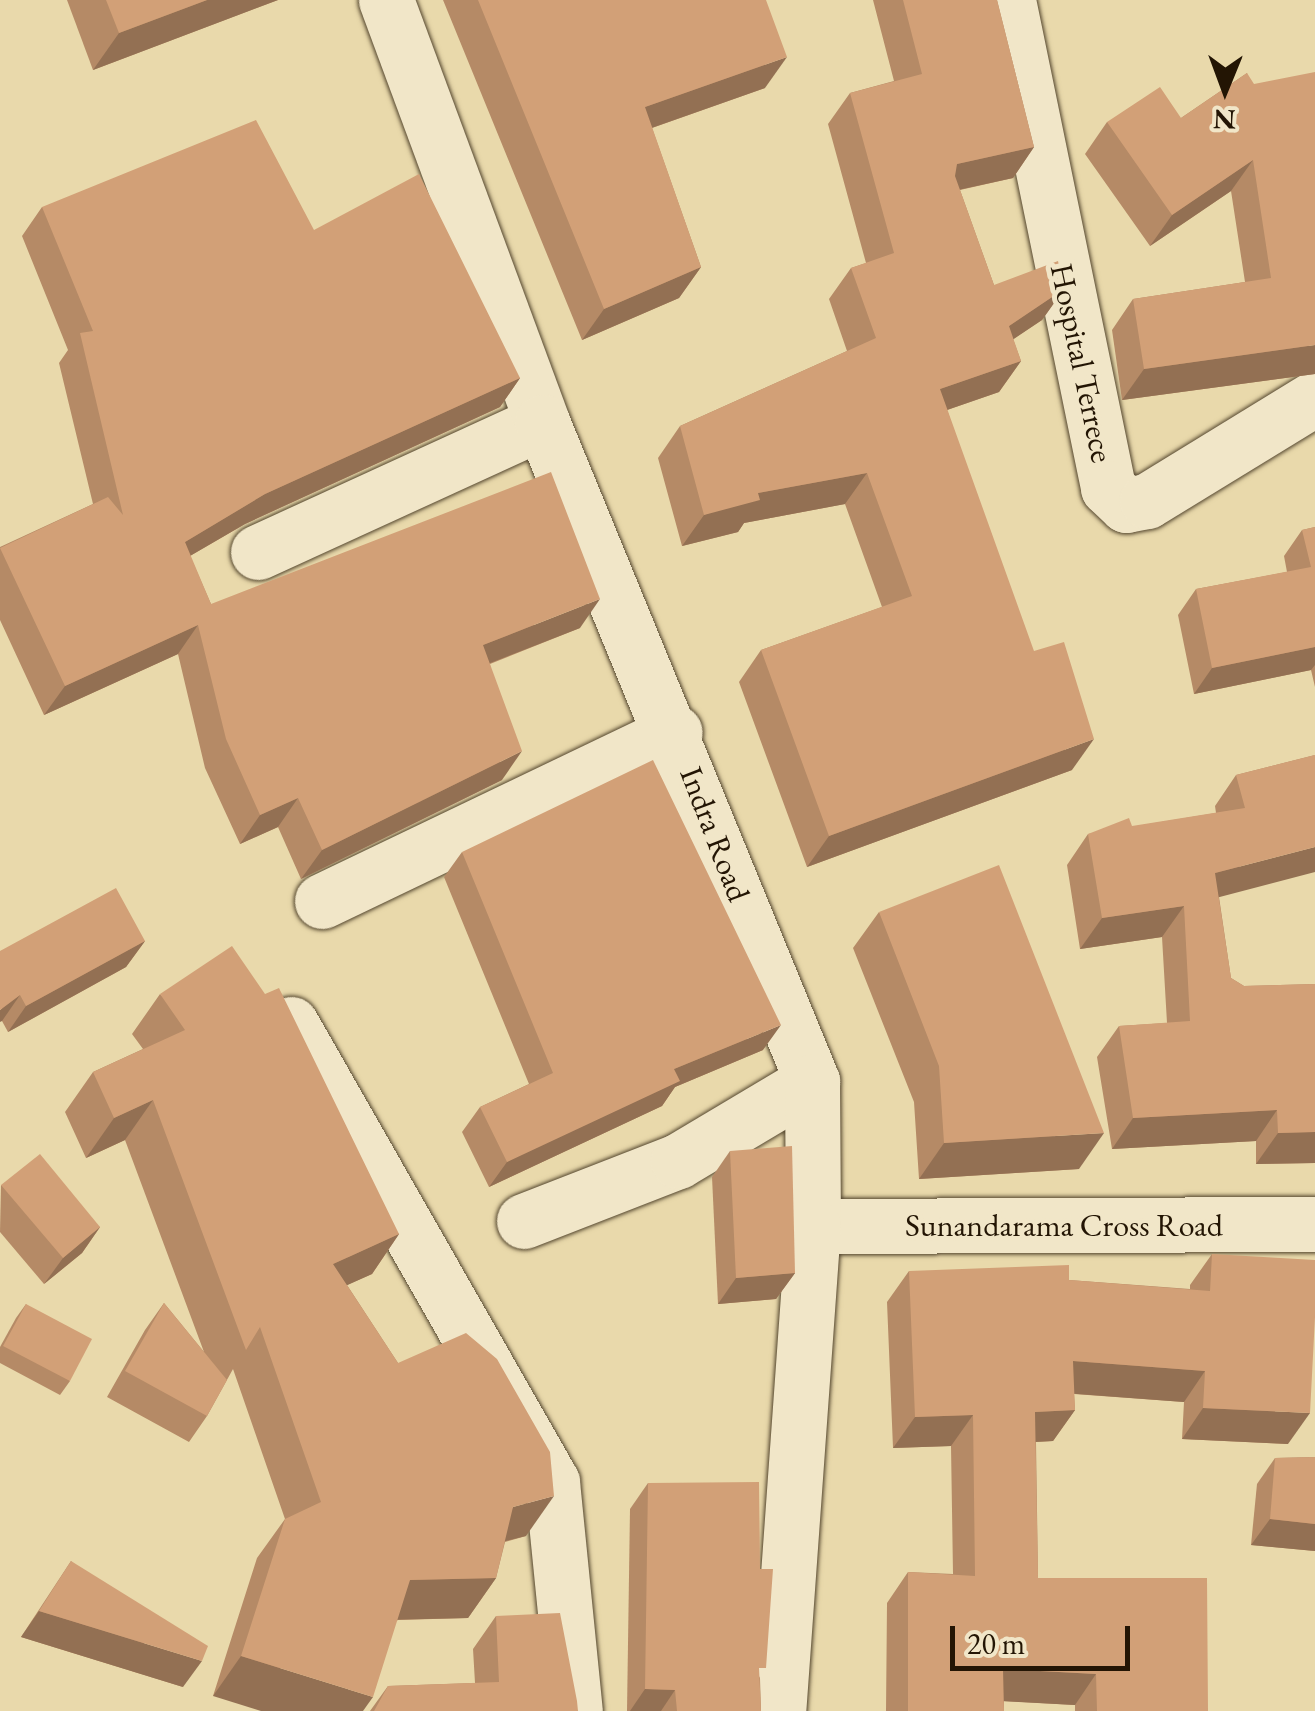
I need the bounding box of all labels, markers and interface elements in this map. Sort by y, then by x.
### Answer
north arrow [1175,40,1275,140]
text: N [1213,102,1236,138]
street label: Hospital Terrece [1042,260,1122,466]
street label: Indra Road [672,761,758,907]
street label: Sunandarama Cross Road [905,1206,1223,1244]
scale bar [955,1606,1135,1668]
text: 20 m [967,1624,1025,1663]

